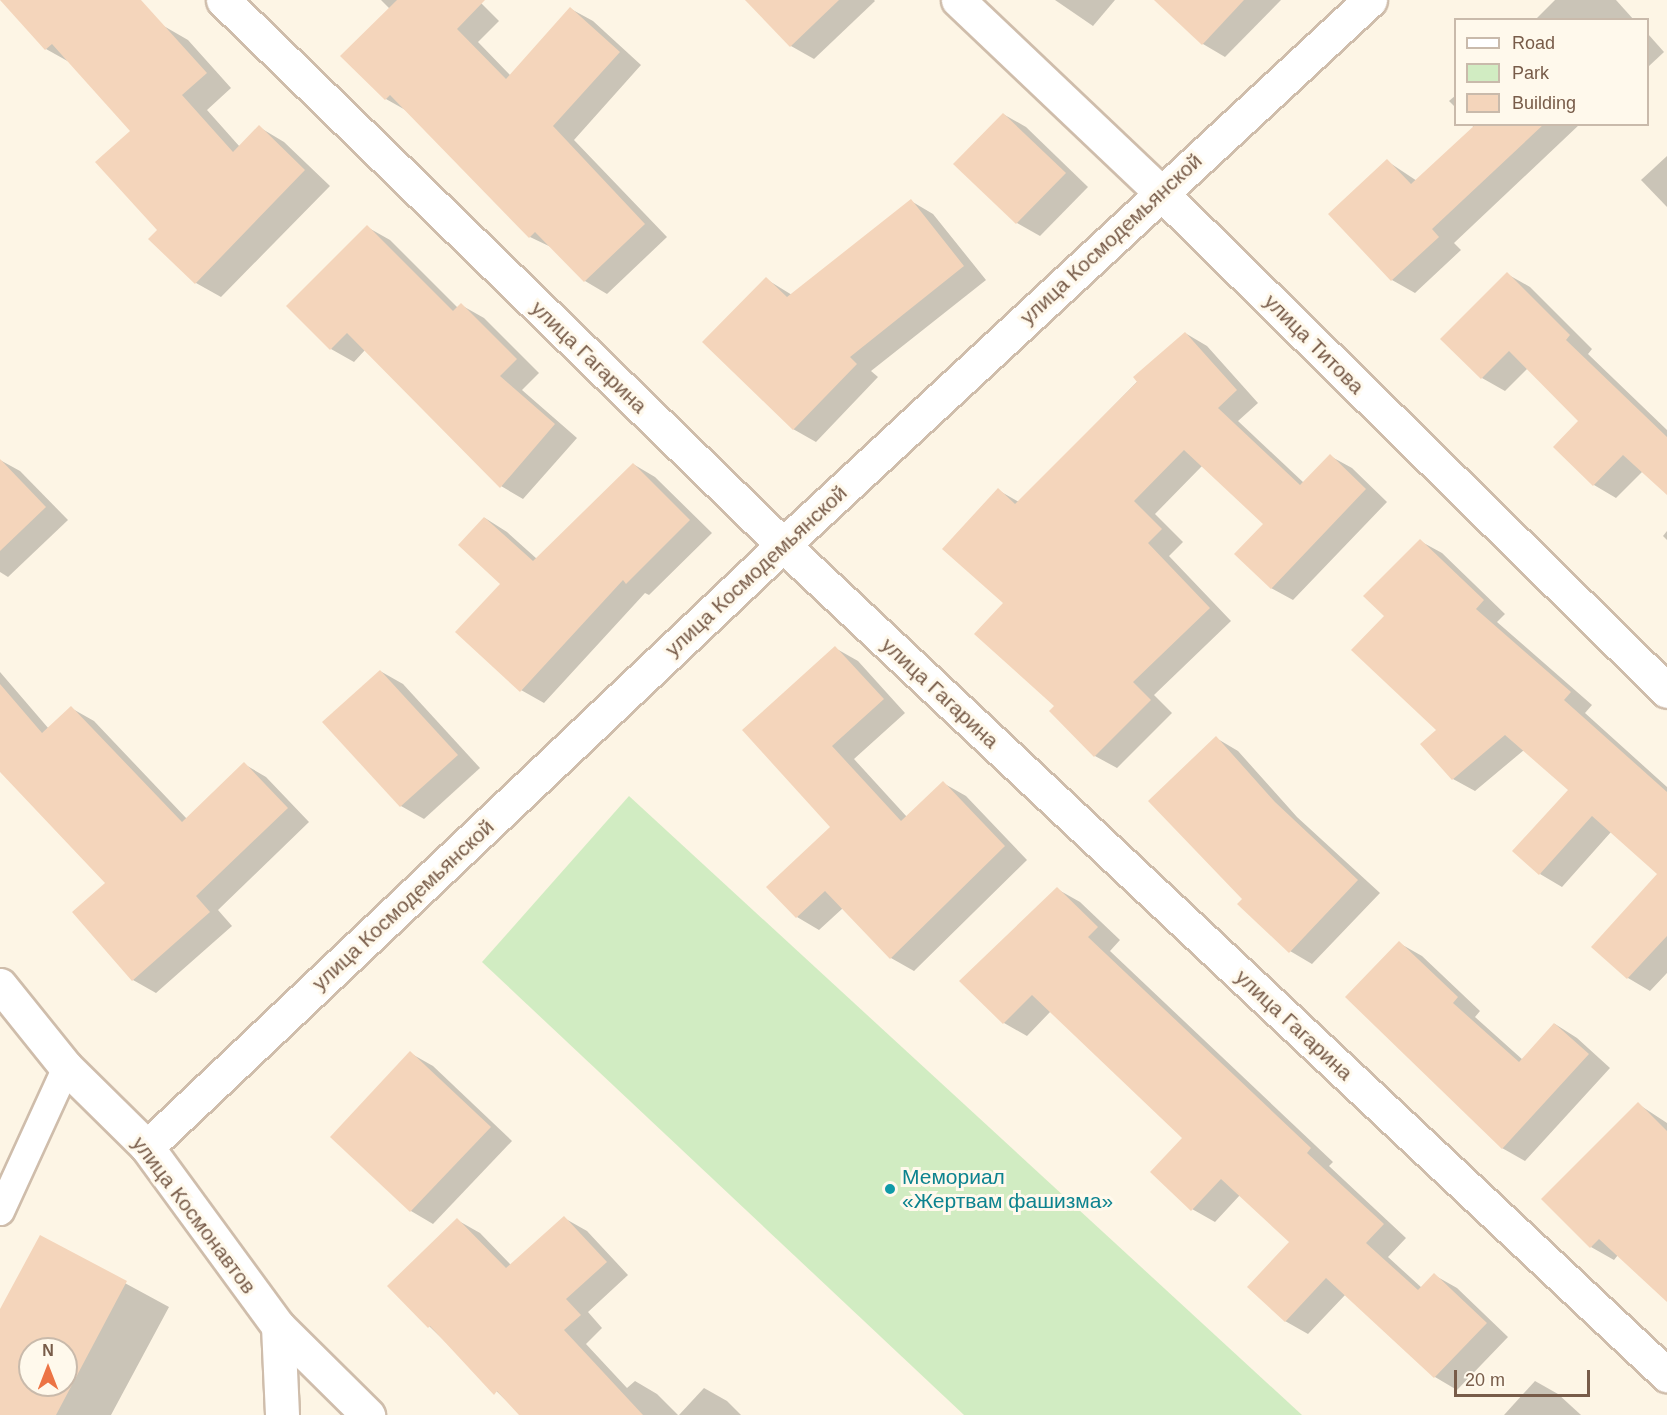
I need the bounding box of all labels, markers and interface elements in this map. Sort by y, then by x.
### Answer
legend [1454,18,1649,126]
text: Road [1512,33,1555,53]
text: Park [1512,63,1549,83]
text: Building [1512,93,1576,113]
street label: улица Космодемьянской [1015,148,1207,330]
street label: улица Титова [1259,289,1369,399]
street label: улица Гагарина [526,295,652,419]
street label: улица Космодемьянской [660,480,852,662]
street label: улица Гагарина [876,632,1004,754]
street label: улица Космодемьянской [307,814,499,996]
street label: улица Гагарина [1230,964,1358,1086]
street label: улица Космонавтов [127,1131,261,1299]
place label: Мемориал «Жертвам фашизма» [902,1164,1113,1214]
marker: Мемориал «Жертвам фашизма» [883,1182,897,1196]
north arrow [18,1337,78,1397]
text: N [42,1342,54,1359]
scale bar [1457,1358,1594,1396]
text: 20 m [1465,1370,1505,1390]

